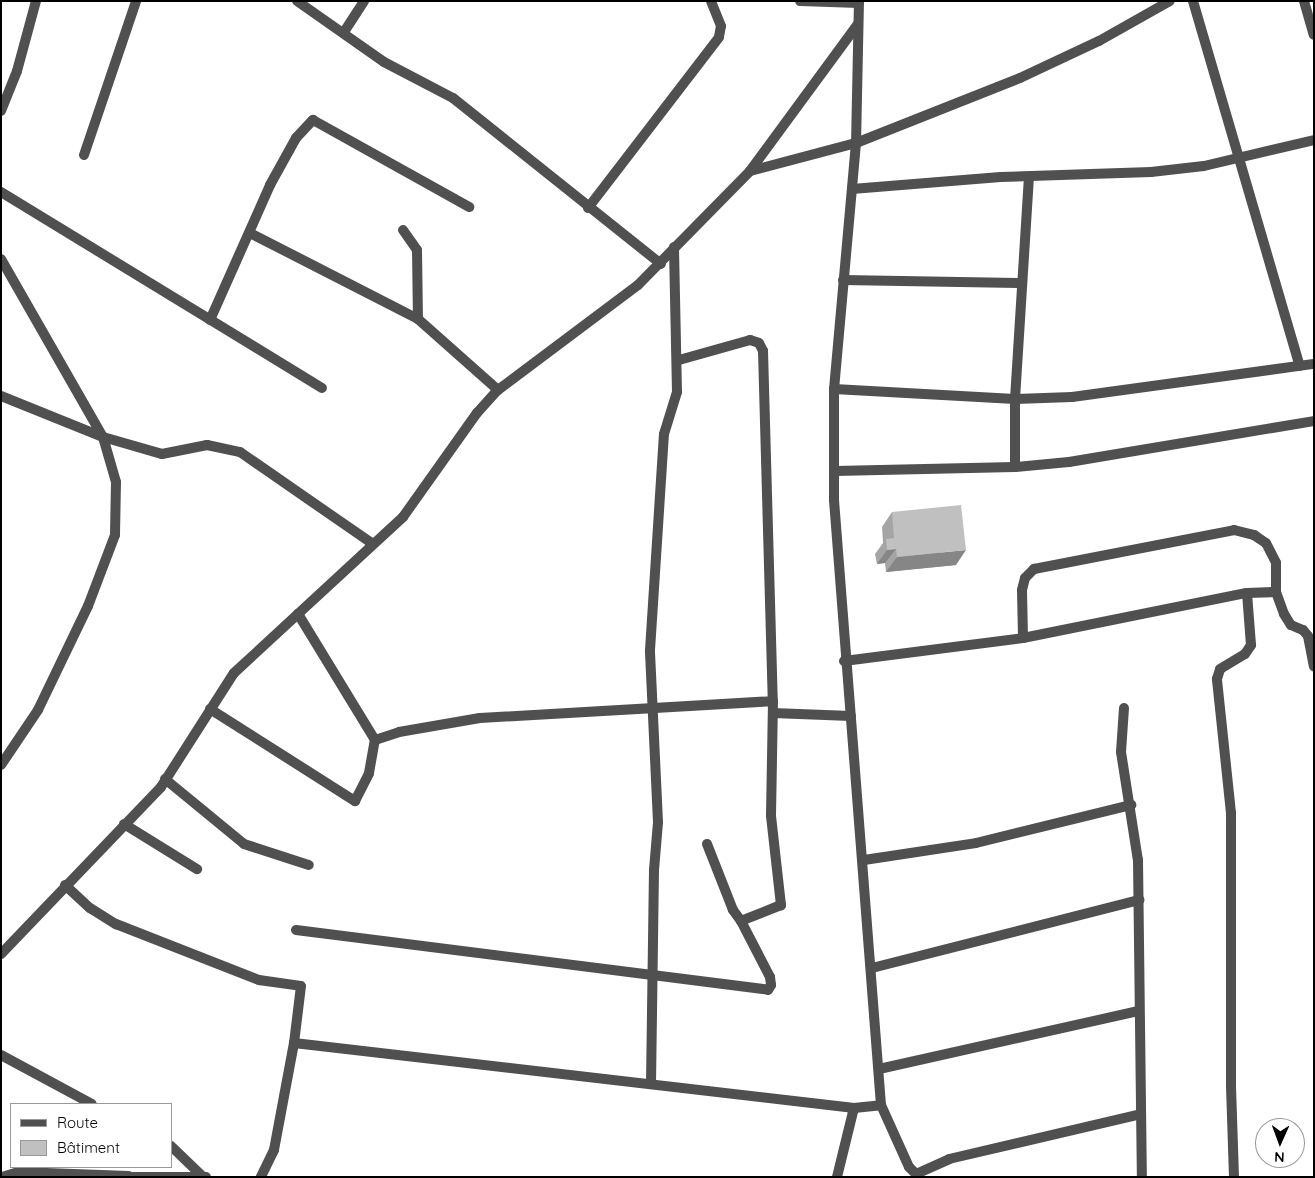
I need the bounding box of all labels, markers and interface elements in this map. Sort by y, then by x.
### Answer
legend [10,1103,172,1168]
text: Route [57,1113,98,1132]
north arrow [1255,1118,1305,1168]
text: Bâtiment [57,1138,120,1157]
text: N [1274,1148,1285,1166]

